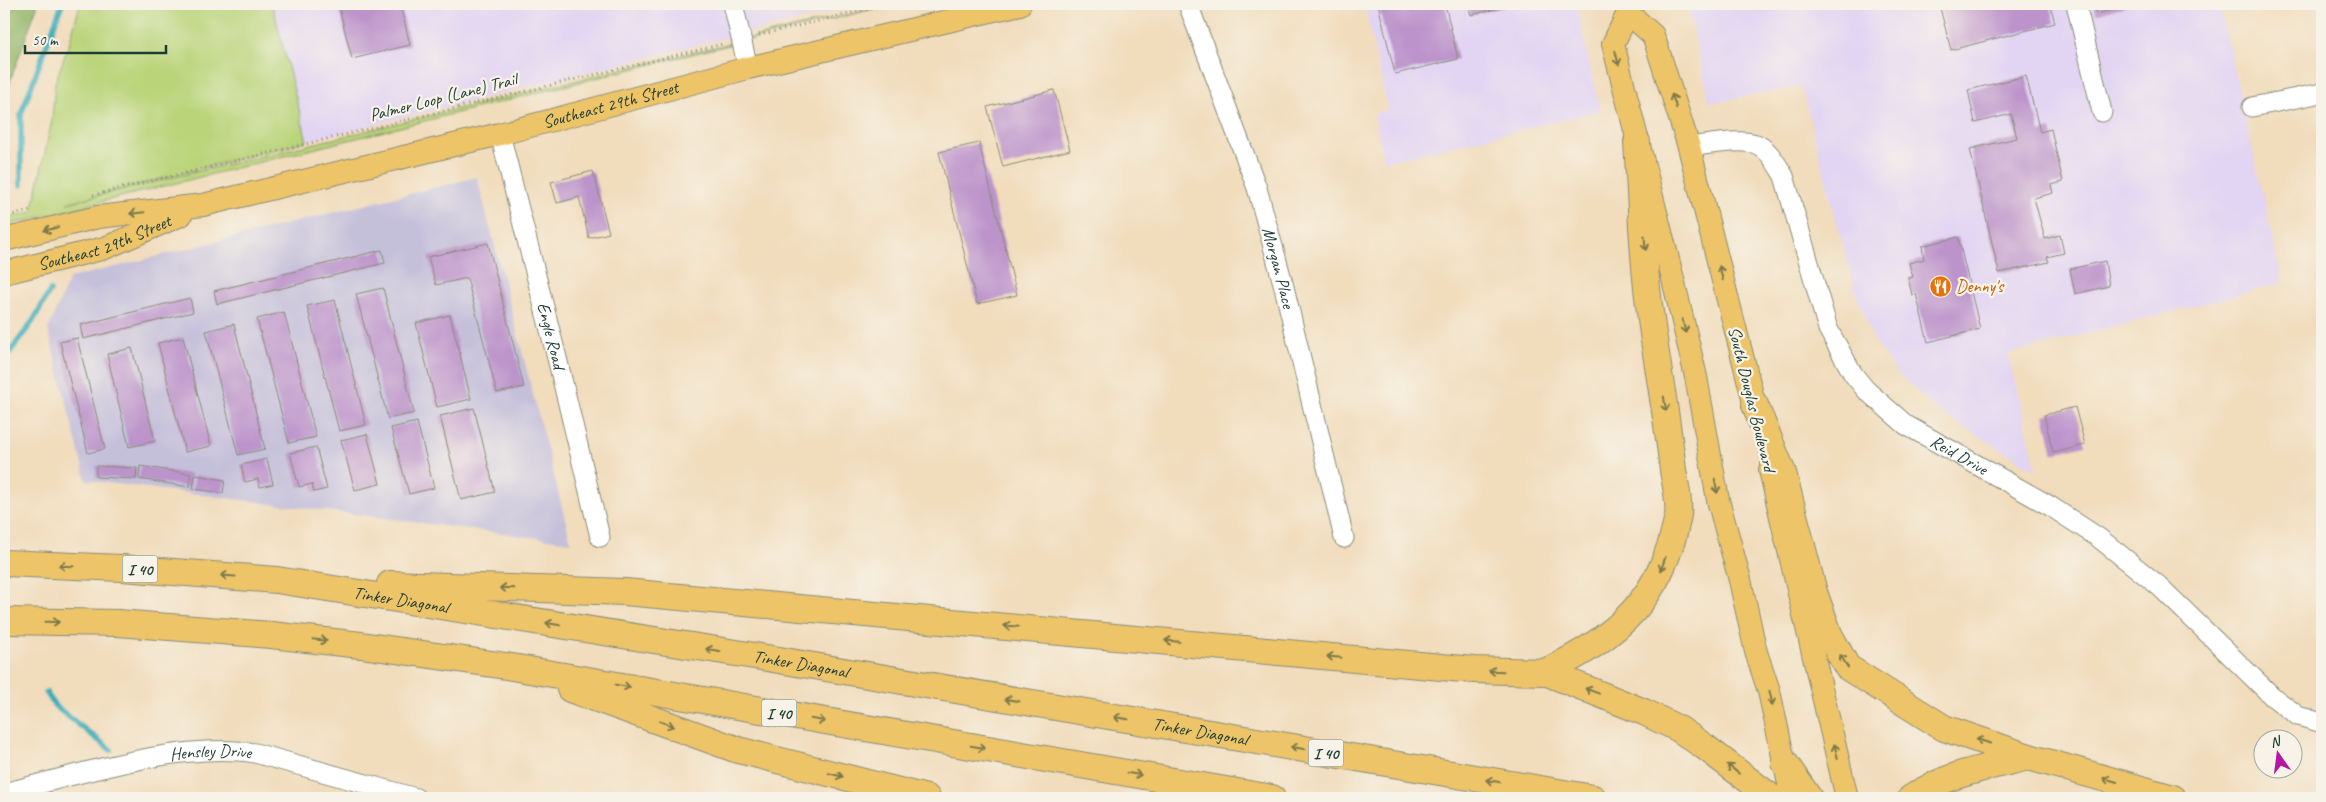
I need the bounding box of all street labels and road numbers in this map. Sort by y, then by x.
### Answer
street label: Palmer Loop (Lane) Trail [367,67,522,126]
street label: Southeast 29th Street [540,76,683,133]
street label: Southeast 29th Street [36,209,176,275]
street label: Morgan Place [1257,225,1300,311]
street label: Engle Road [532,300,571,374]
street label: South Douglas Boulevard [1723,324,1781,477]
street label: Reid Drive [1926,430,1992,480]
road number: I 40 [122,556,158,582]
street label: Tinker Diagonal [352,581,453,619]
street label: Tinker Diagonal [752,645,853,683]
road number: I 40 [762,700,796,726]
street label: Tinker Diagonal [1151,713,1252,751]
street label: Hensley Drive [168,739,254,765]
road number: I 40 [1308,740,1344,766]

